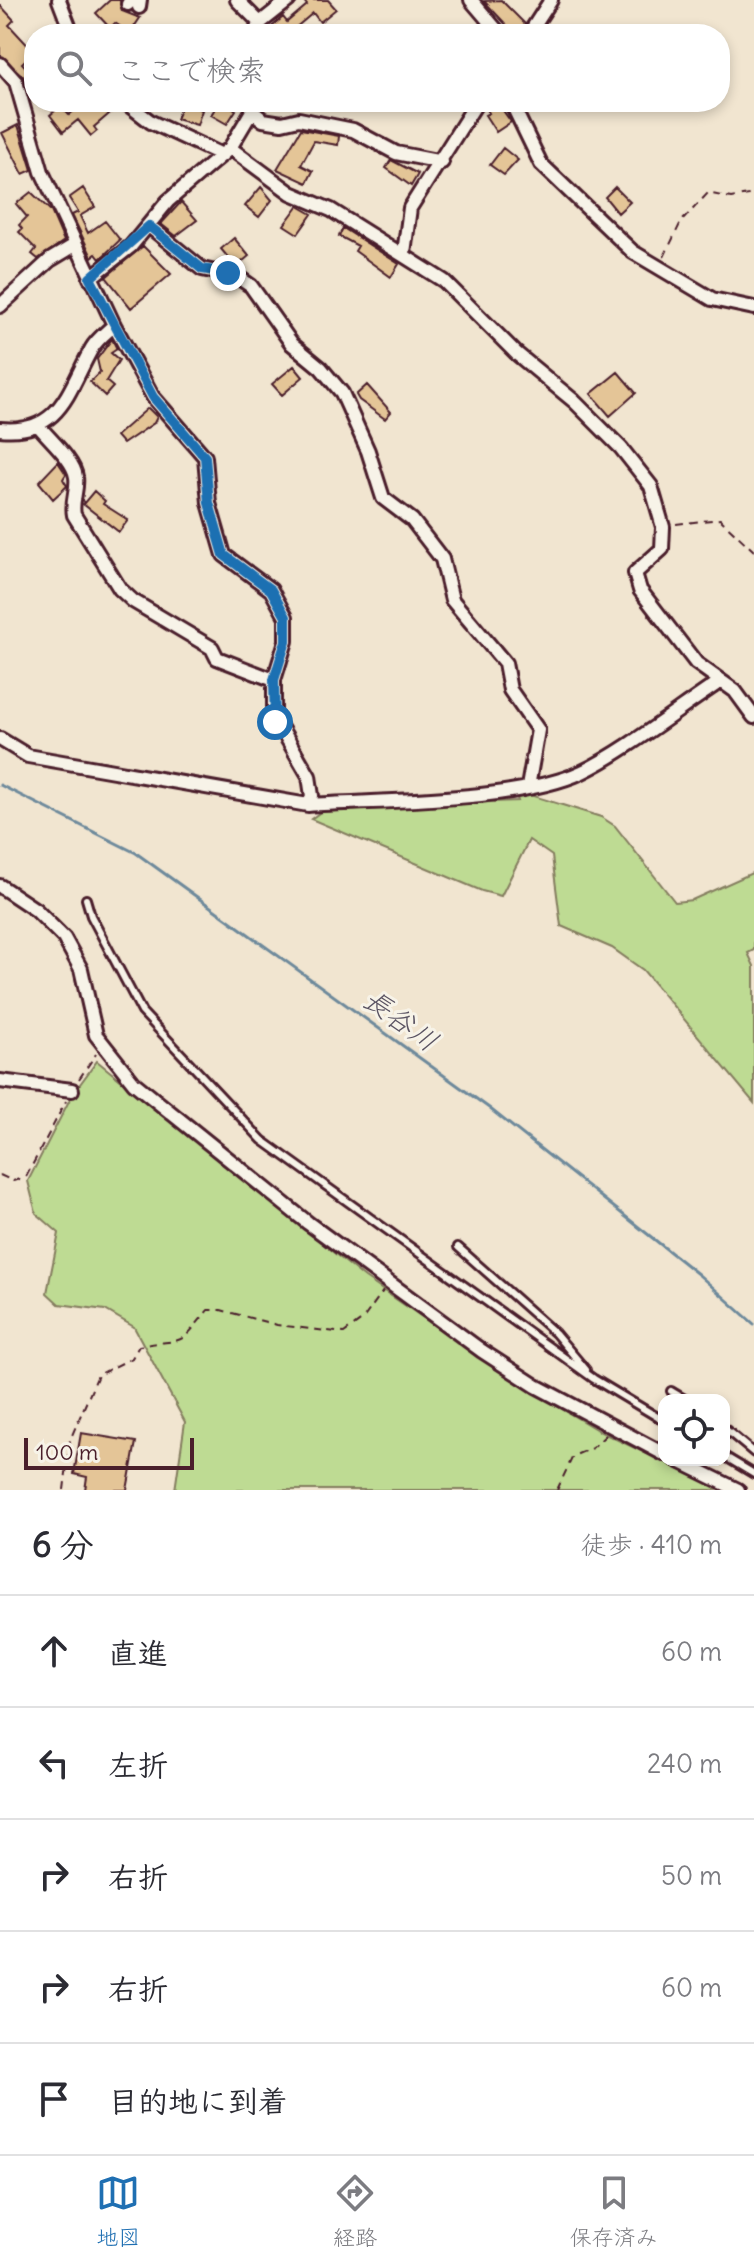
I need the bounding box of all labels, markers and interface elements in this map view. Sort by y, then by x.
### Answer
search box [24,24,730,112]
icon: search [52,46,96,90]
text: ここで検索 [116,51,266,89]
route end [210,255,246,291]
route start [257,704,293,740]
water label: 長谷川 [356,981,446,1059]
map controls [658,1394,730,1466]
button: locate [658,1394,730,1466]
scale bar [24,1434,194,1470]
text: 100 m [36,1438,98,1466]
text: 6 分 [32,1523,94,1566]
text: 徒歩 · 410 m [581,1528,722,1561]
icon: ahead [32,1629,76,1673]
text: 直進 [108,1634,168,1672]
text: 60 m [661,1635,722,1668]
icon: left [32,1741,76,1785]
text: 左折 [108,1746,168,1784]
text: 240 m [647,1747,722,1780]
icon: right [32,1853,76,1897]
text: 右折 [108,1858,168,1896]
text: 50 m [661,1859,722,1892]
icon: right [32,1965,76,2009]
text: 右折 [108,1970,168,2008]
text: 60 m [661,1971,722,2004]
icon: arrive [32,2077,76,2121]
text: 目的地に到着 [108,2082,288,2120]
tab: 地図 [96,2171,140,2251]
tab: 経路 [333,2171,377,2251]
tab: 保存済み [570,2171,658,2251]

